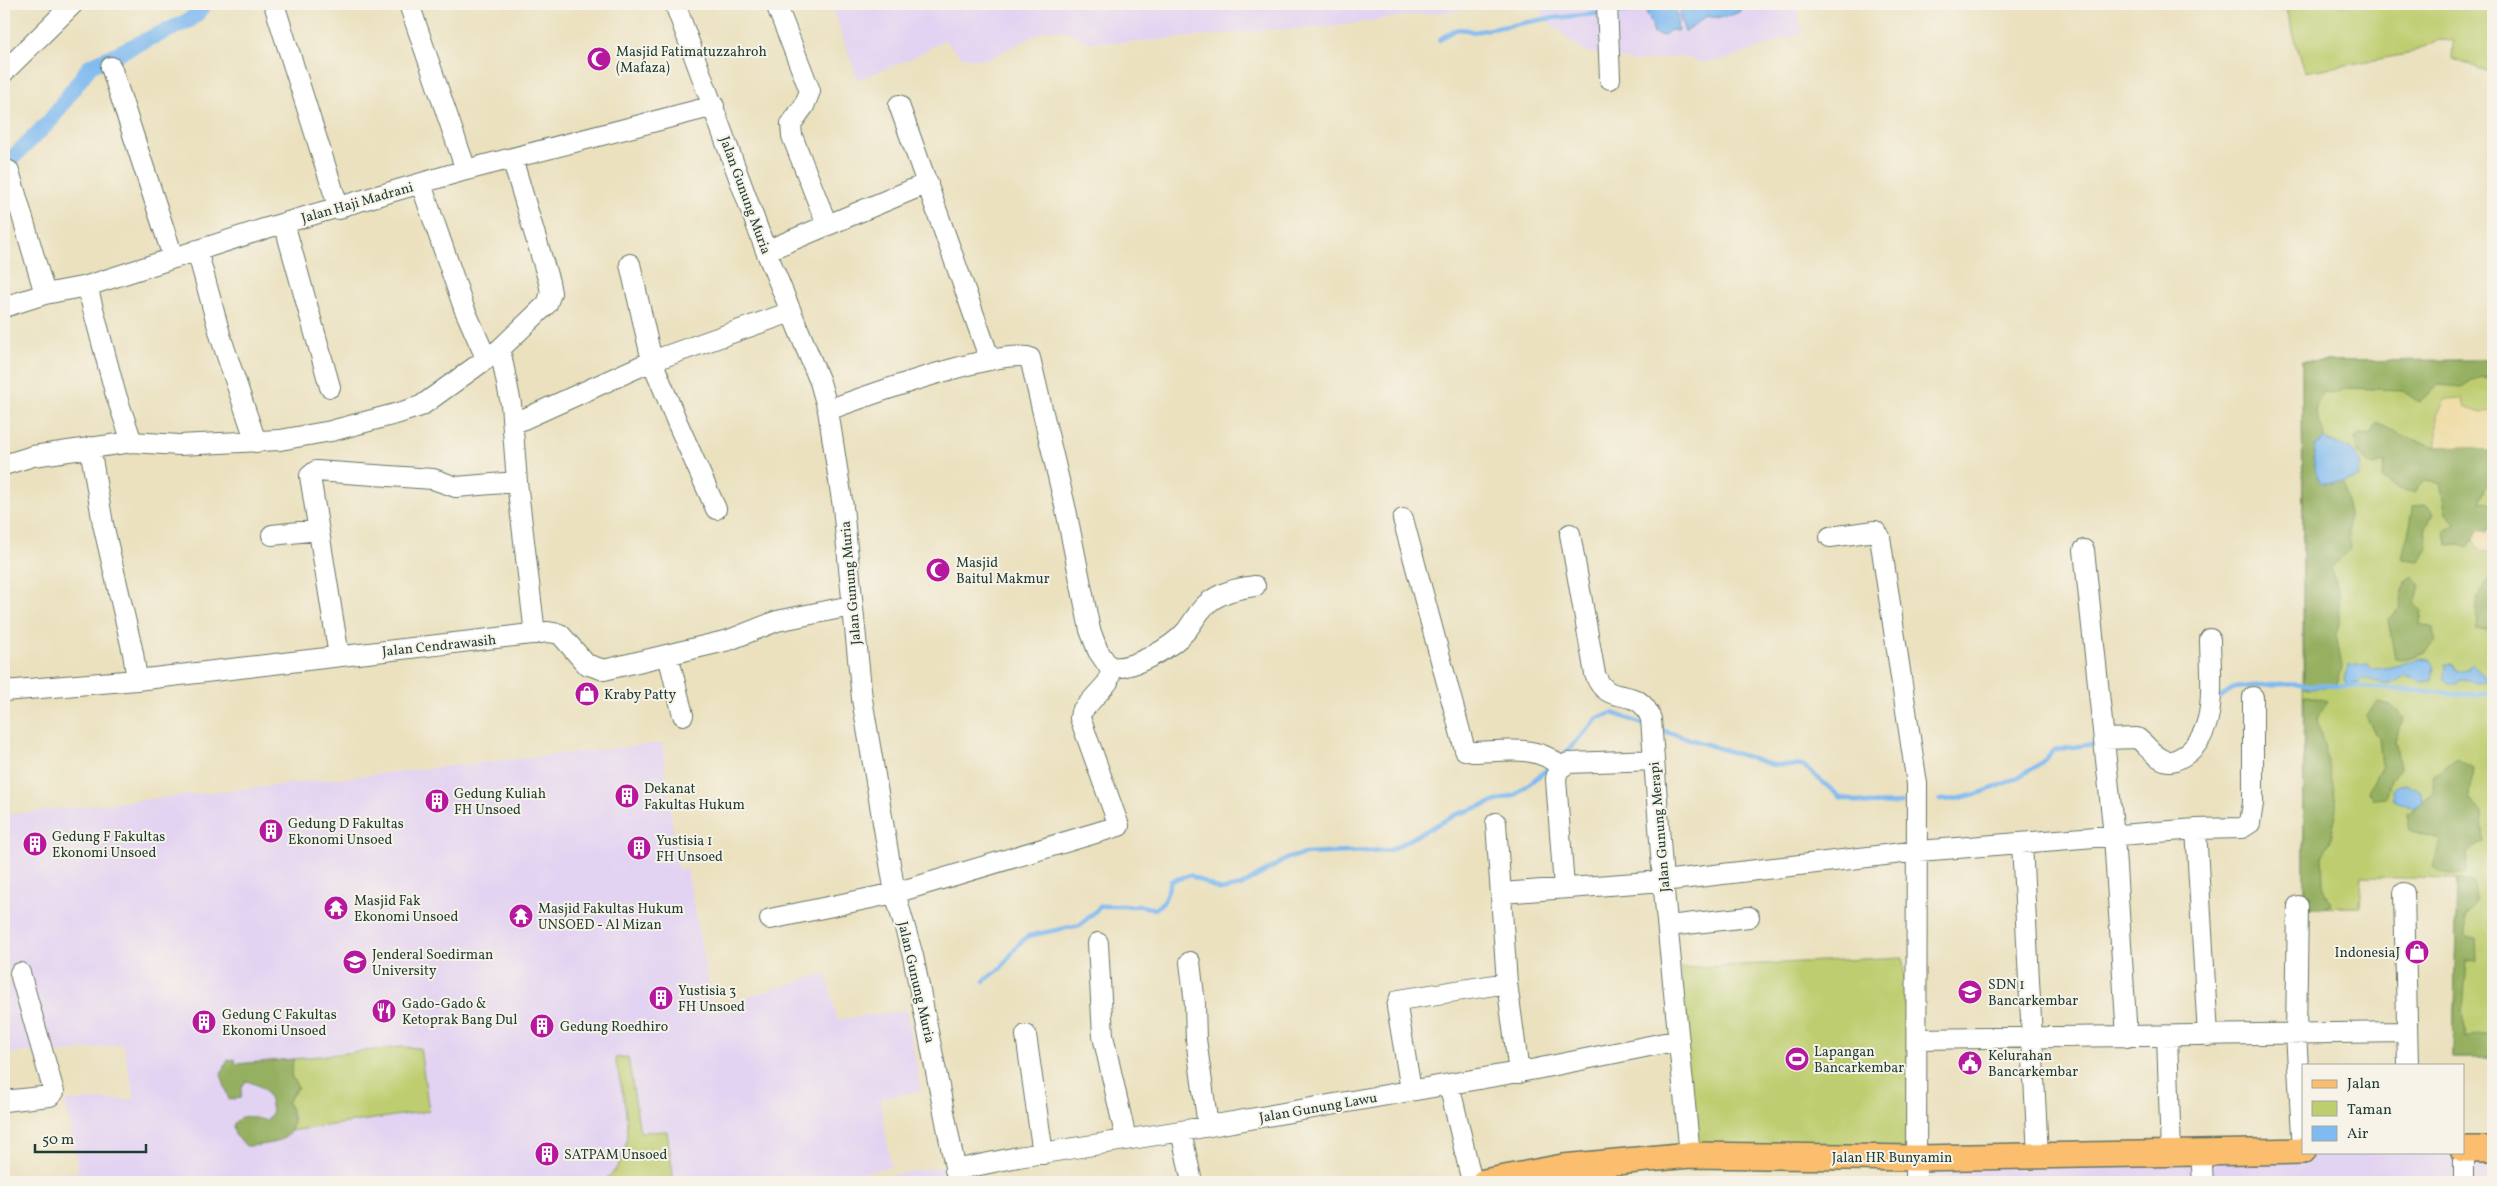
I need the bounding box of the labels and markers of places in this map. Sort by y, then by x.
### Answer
place label: Masjid Fatimatuzzahroh (Mafaza) [616,43,767,78]
mosque icon: Masjid Fatimatuzzahroh (Mafaza) [586,46,612,72]
place label: Masjid Baitul Makmur [956,554,1050,589]
mosque icon: Masjid Baitul Makmur [925,557,951,583]
shop icon: Kraby Patty [574,681,600,707]
place label: Kraby Patty [604,686,676,705]
place label: Dekanat Fakultas Hukum [644,780,745,815]
building icon: Dekanat Fakultas Hukum [614,783,640,809]
place label: Gedung Kuliah FH Unsoed [454,785,546,820]
building icon: Gedung Kuliah FH Unsoed [424,788,450,814]
place label: Gedung D Fakultas Ekonomi Unsoed [288,815,404,850]
building icon: Gedung D Fakultas Ekonomi Unsoed [258,818,284,844]
place label: Gedung F Fakultas Ekonomi Unsoed [52,828,165,863]
building icon: Gedung F Fakultas Ekonomi Unsoed [22,831,48,857]
place label: Yustisia 1 FH Unsoed [656,832,723,867]
building icon: Yustisia 1 FH Unsoed [626,835,652,861]
place label: Masjid Fak Ekonomi Unsoed [354,892,458,927]
temple icon: Masjid Fak Ekonomi Unsoed [323,895,349,921]
place label: Masjid Fakultas Hukum UNSOED - Al Mizan [538,900,684,935]
temple icon: Masjid Fakultas Hukum UNSOED - Al Mizan [508,903,534,929]
shop icon: IndonesiaJ [2404,939,2430,965]
place label: IndonesiaJ [2335,944,2400,963]
place label: Jenderal Soedirman University [372,946,493,981]
school or university icon: Jenderal Soedirman University [342,949,368,975]
place label: SDN 1 Bancarkembar [1988,976,2078,1011]
school or university icon: SDN 1 Bancarkembar [1957,979,1983,1005]
place label: Yustisia 3 FH Unsoed [678,982,745,1017]
building icon: Yustisia 3 FH Unsoed [648,985,674,1011]
place label: Gado-Gado & Ketoprak Bang Dul [402,995,517,1030]
restaurant icon: Gado-Gado & Ketoprak Bang Dul [371,998,397,1024]
place label: Gedung C Fakultas Ekonomi Unsoed [222,1006,337,1041]
building icon: Gedung C Fakultas Ekonomi Unsoed [191,1009,217,1035]
building icon: Gedung Roedhiro [529,1013,555,1039]
place label: Gedung Roedhiro [560,1018,668,1037]
place label: Lapangan Bancarkembar [1814,1043,1904,1078]
sports icon: Lapangan Bancarkembar [1784,1046,1810,1072]
place label: Kelurahan Bancarkembar [1988,1047,2078,1082]
public building icon: Kelurahan Bancarkembar [1957,1050,1983,1076]
building icon: SATPAM Unsoed [534,1141,560,1167]
place label: SATPAM Unsoed [564,1146,667,1165]

